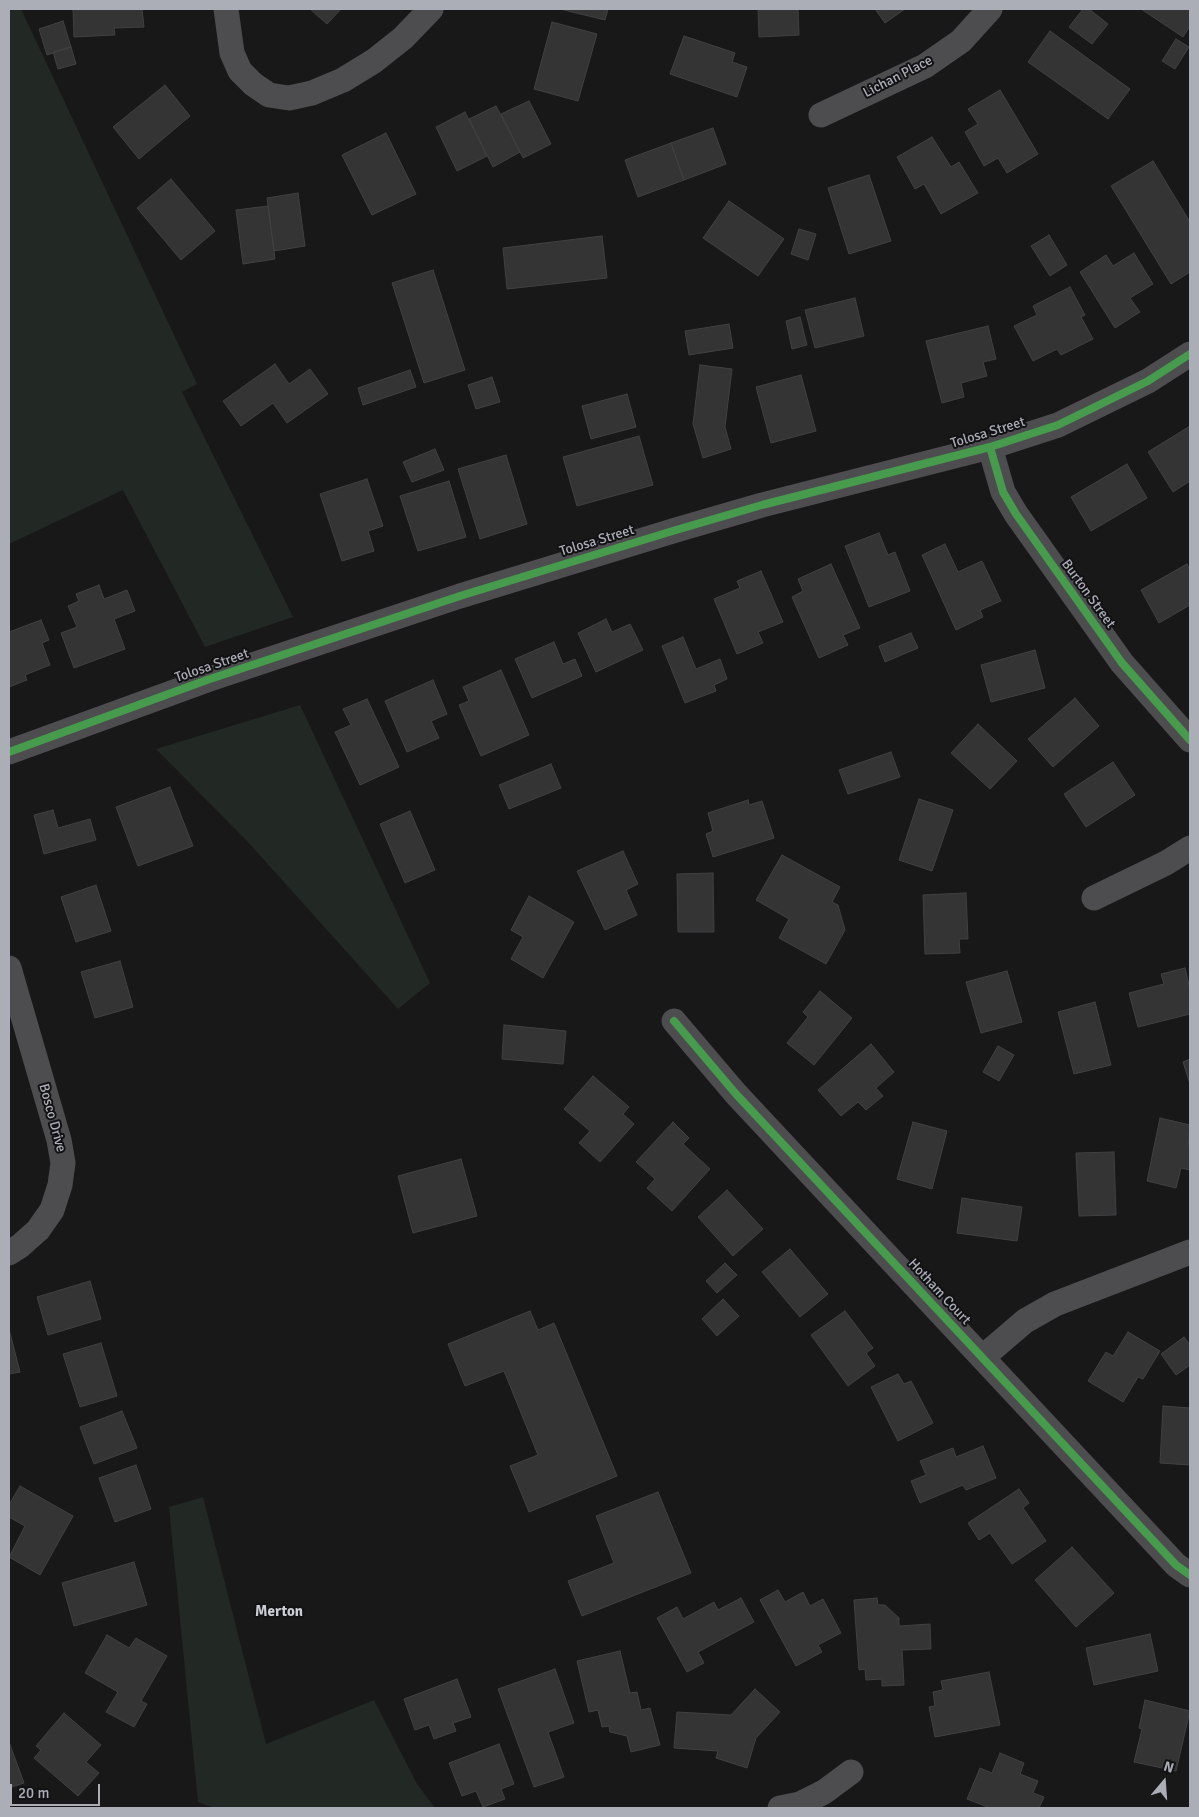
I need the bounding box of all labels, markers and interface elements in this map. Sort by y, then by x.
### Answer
street label: Lichan Place [861,52,935,102]
street label: Tolosa Street [949,414,1027,452]
street label: Tolosa Street [558,522,636,560]
street label: Burton Street [1057,556,1119,632]
street label: Tolosa Street [173,646,251,686]
street label: Bosco Drive [35,1082,69,1154]
street label: Hotham Court [904,1256,974,1328]
district label: Merton [255,1603,303,1621]
north arrow [1139,1757,1189,1807]
text: N [1162,1758,1176,1777]
scale bar [12,1774,102,1806]
text: 20 m [18,1784,49,1802]

